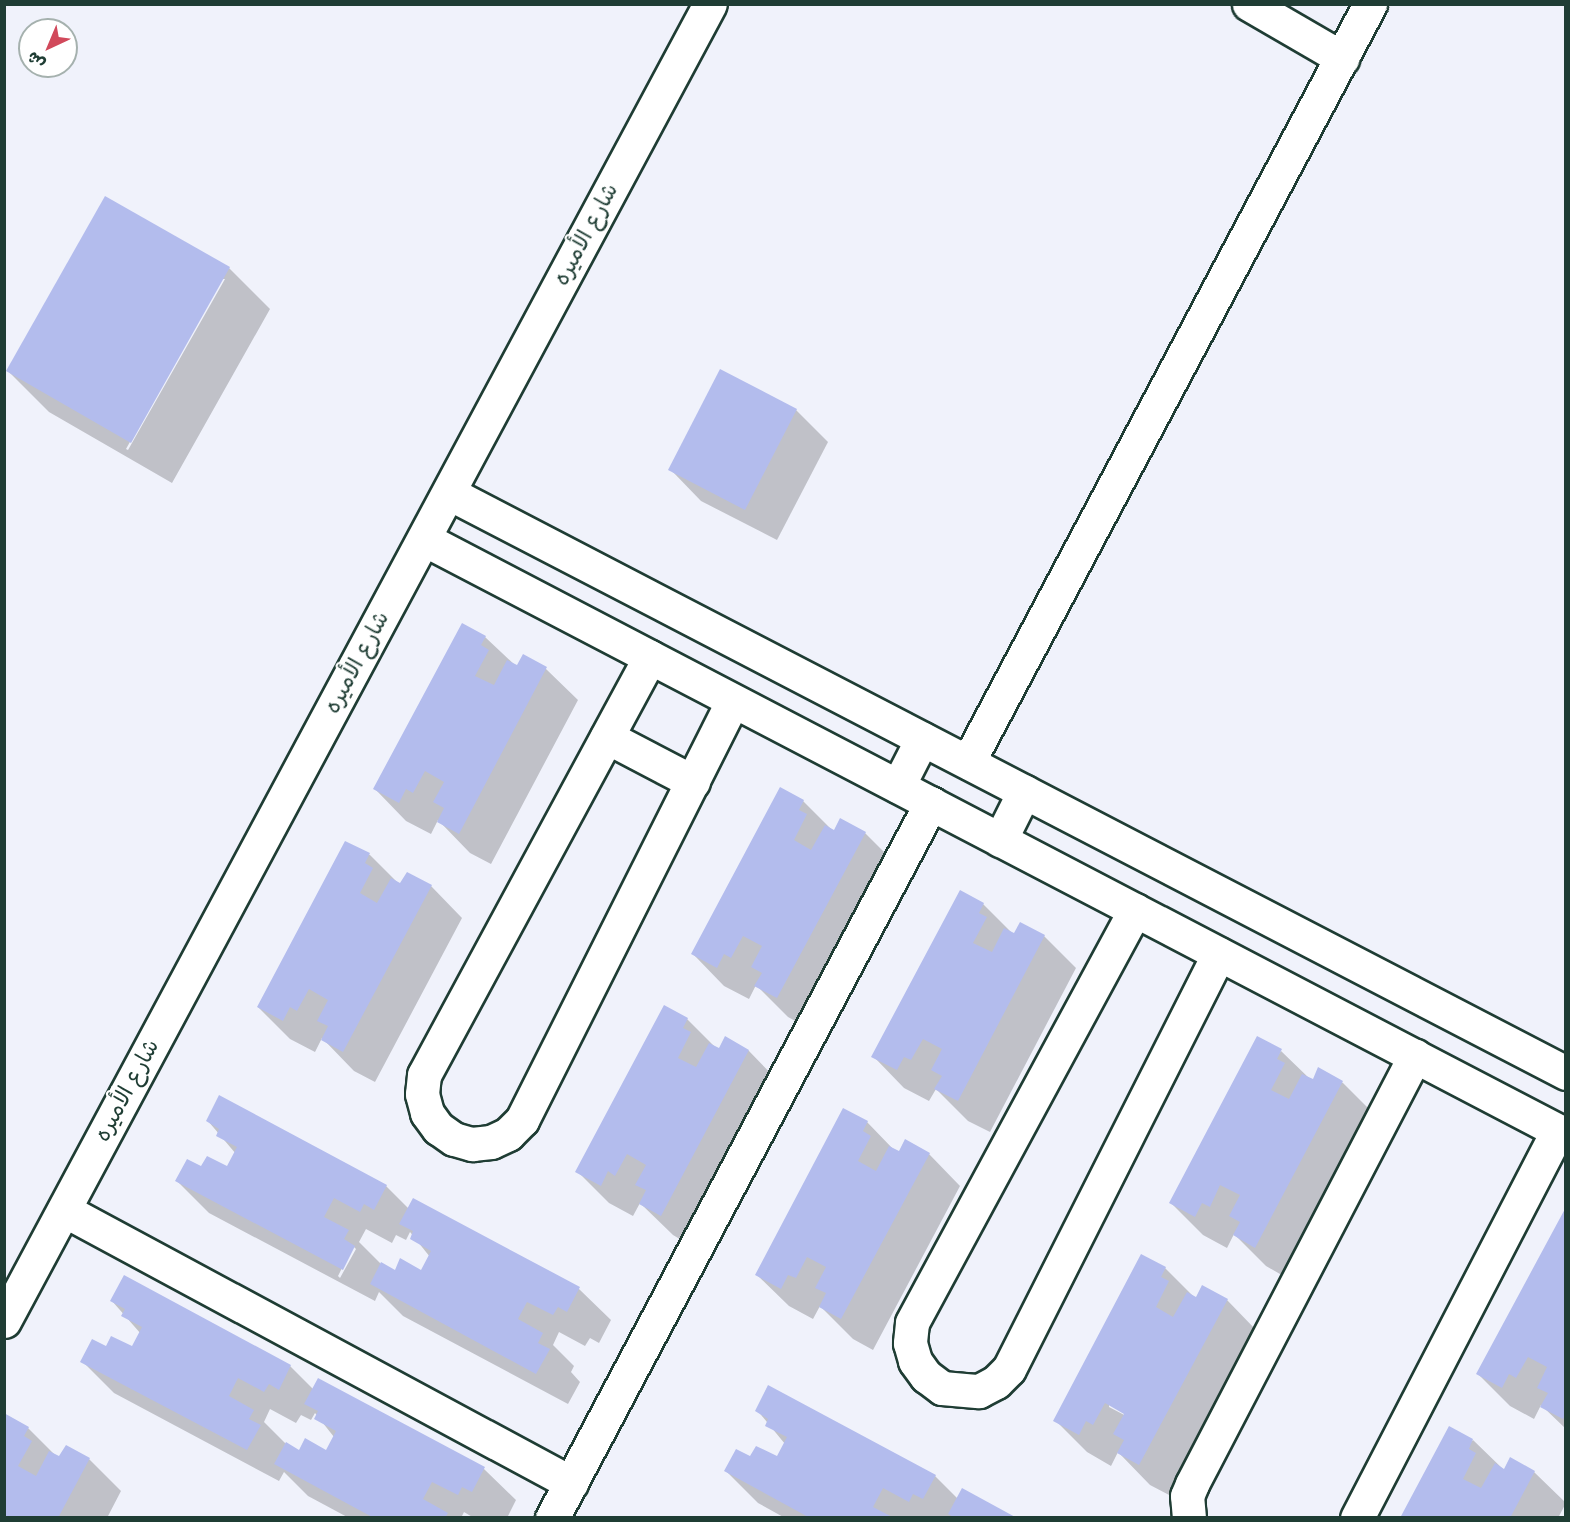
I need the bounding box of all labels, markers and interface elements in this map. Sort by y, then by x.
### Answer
north arrow [18,18,78,78]
text: ش [23,46,50,74]
street label: شارع الأميره [549,179,625,291]
street label: شارع الأميره [320,607,396,719]
street label: شارع الأميره [90,1035,166,1147]

